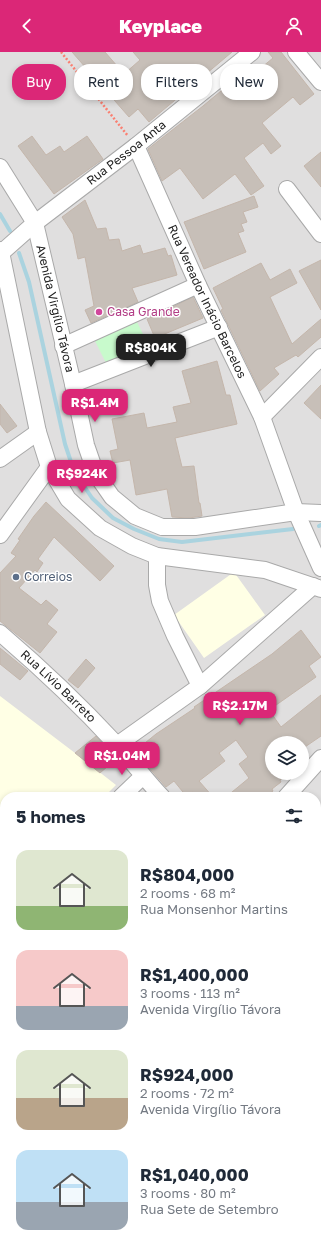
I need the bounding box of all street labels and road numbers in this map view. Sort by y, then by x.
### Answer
street label: Rua Pessoa Anta [83,117,169,188]
street label: Rua Vereador Inácio Barcelos [165,222,250,381]
street label: Avenida Virgílio Távora [33,243,78,374]
street label: Rua Lívio Barreto [18,647,99,725]

